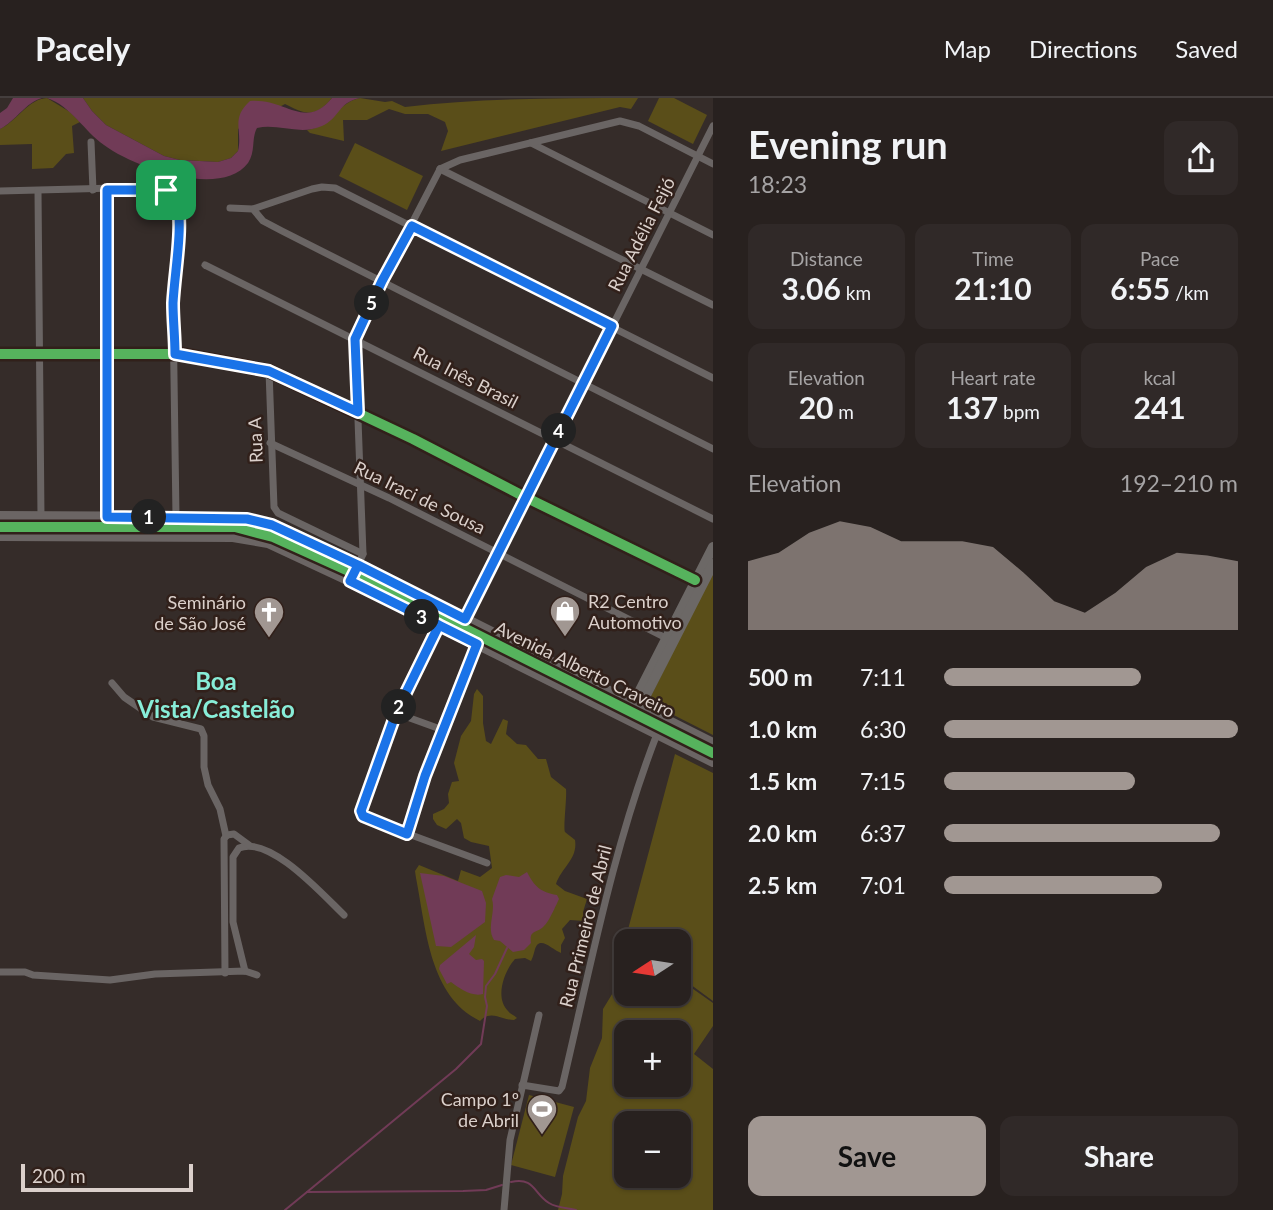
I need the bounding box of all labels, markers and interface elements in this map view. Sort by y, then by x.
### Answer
text: Pacely [35,28,131,68]
text: Map [944,34,991,63]
text: Directions [1029,34,1137,63]
text: Saved [1175,34,1238,63]
text: Evening run [748,121,948,167]
button: share [1164,121,1238,195]
pin [136,160,196,220]
text: 18:23 [748,170,807,198]
icon: arrive [147,171,185,209]
street label: Rua Adélia Feijó [603,173,679,295]
text: Distance [790,247,863,270]
text: Time [972,247,1014,270]
text: Pace [1140,247,1179,270]
text: 3.06 [782,270,841,306]
text: 21:10 [954,270,1032,306]
text: 6:55 [1110,270,1170,306]
text: km [841,281,871,304]
text: /km [1170,281,1209,304]
pin: 5 [354,286,390,320]
text: 5 [366,291,377,314]
street label: Rua Inês Brasil [410,341,522,413]
text: Elevation [788,366,865,389]
text: Heart rate [950,366,1036,389]
text: kcal [1144,366,1176,389]
text: 20 [799,389,833,425]
text: 137 [946,389,998,425]
text: 241 [1134,389,1186,425]
text: m [833,400,854,423]
text: bpm [998,400,1040,423]
pin: 4 [542,414,576,448]
street label: Rua A [243,416,267,463]
text: 4 [553,419,564,442]
street label: Rua Iraci de Sousa [351,456,489,538]
text: Elevation [748,469,841,497]
text: 192–210 m [1120,469,1238,497]
pin: 1 [132,500,166,534]
text: 1 [143,505,154,528]
place label: R2 Centro Automotivo [588,590,682,633]
place label: Seminário de São José [154,591,246,634]
shop icon: R2 Centro Automotivo [548,594,582,638]
church icon: Seminário de São José [252,595,286,639]
pin: 3 [404,600,440,634]
text: 3 [416,605,427,628]
street label: Avenida Alberto Craveiro [491,616,679,722]
text: 500 m [748,663,813,691]
text: 7:11 [860,663,906,691]
district label: Boa Vista/Castelão [136,666,295,723]
pin: 2 [382,690,416,724]
text: 2 [393,695,404,718]
text: 1.0 km [748,715,817,743]
text: 6:30 [860,715,906,743]
text: 1.5 km [748,767,817,795]
text: 7:15 [860,767,906,795]
text: 2.0 km [748,819,817,847]
text: 6:37 [860,819,906,847]
street label: Rua Primeiro de Abril [554,843,616,1009]
text: 2.5 km [748,871,817,899]
text: 7:01 [860,871,906,899]
north arrow [614,929,691,1006]
map controls [614,929,691,1188]
button: + [614,1020,691,1097]
place label: Campo 1º de Abril [441,1088,519,1131]
sports icon: Campo 1º de Abril [525,1092,559,1136]
button: − [614,1111,691,1188]
button: Save [748,1116,986,1196]
button: Share [1000,1116,1238,1196]
scale bar [21,1161,192,1193]
text: 200 m [32,1164,86,1187]

